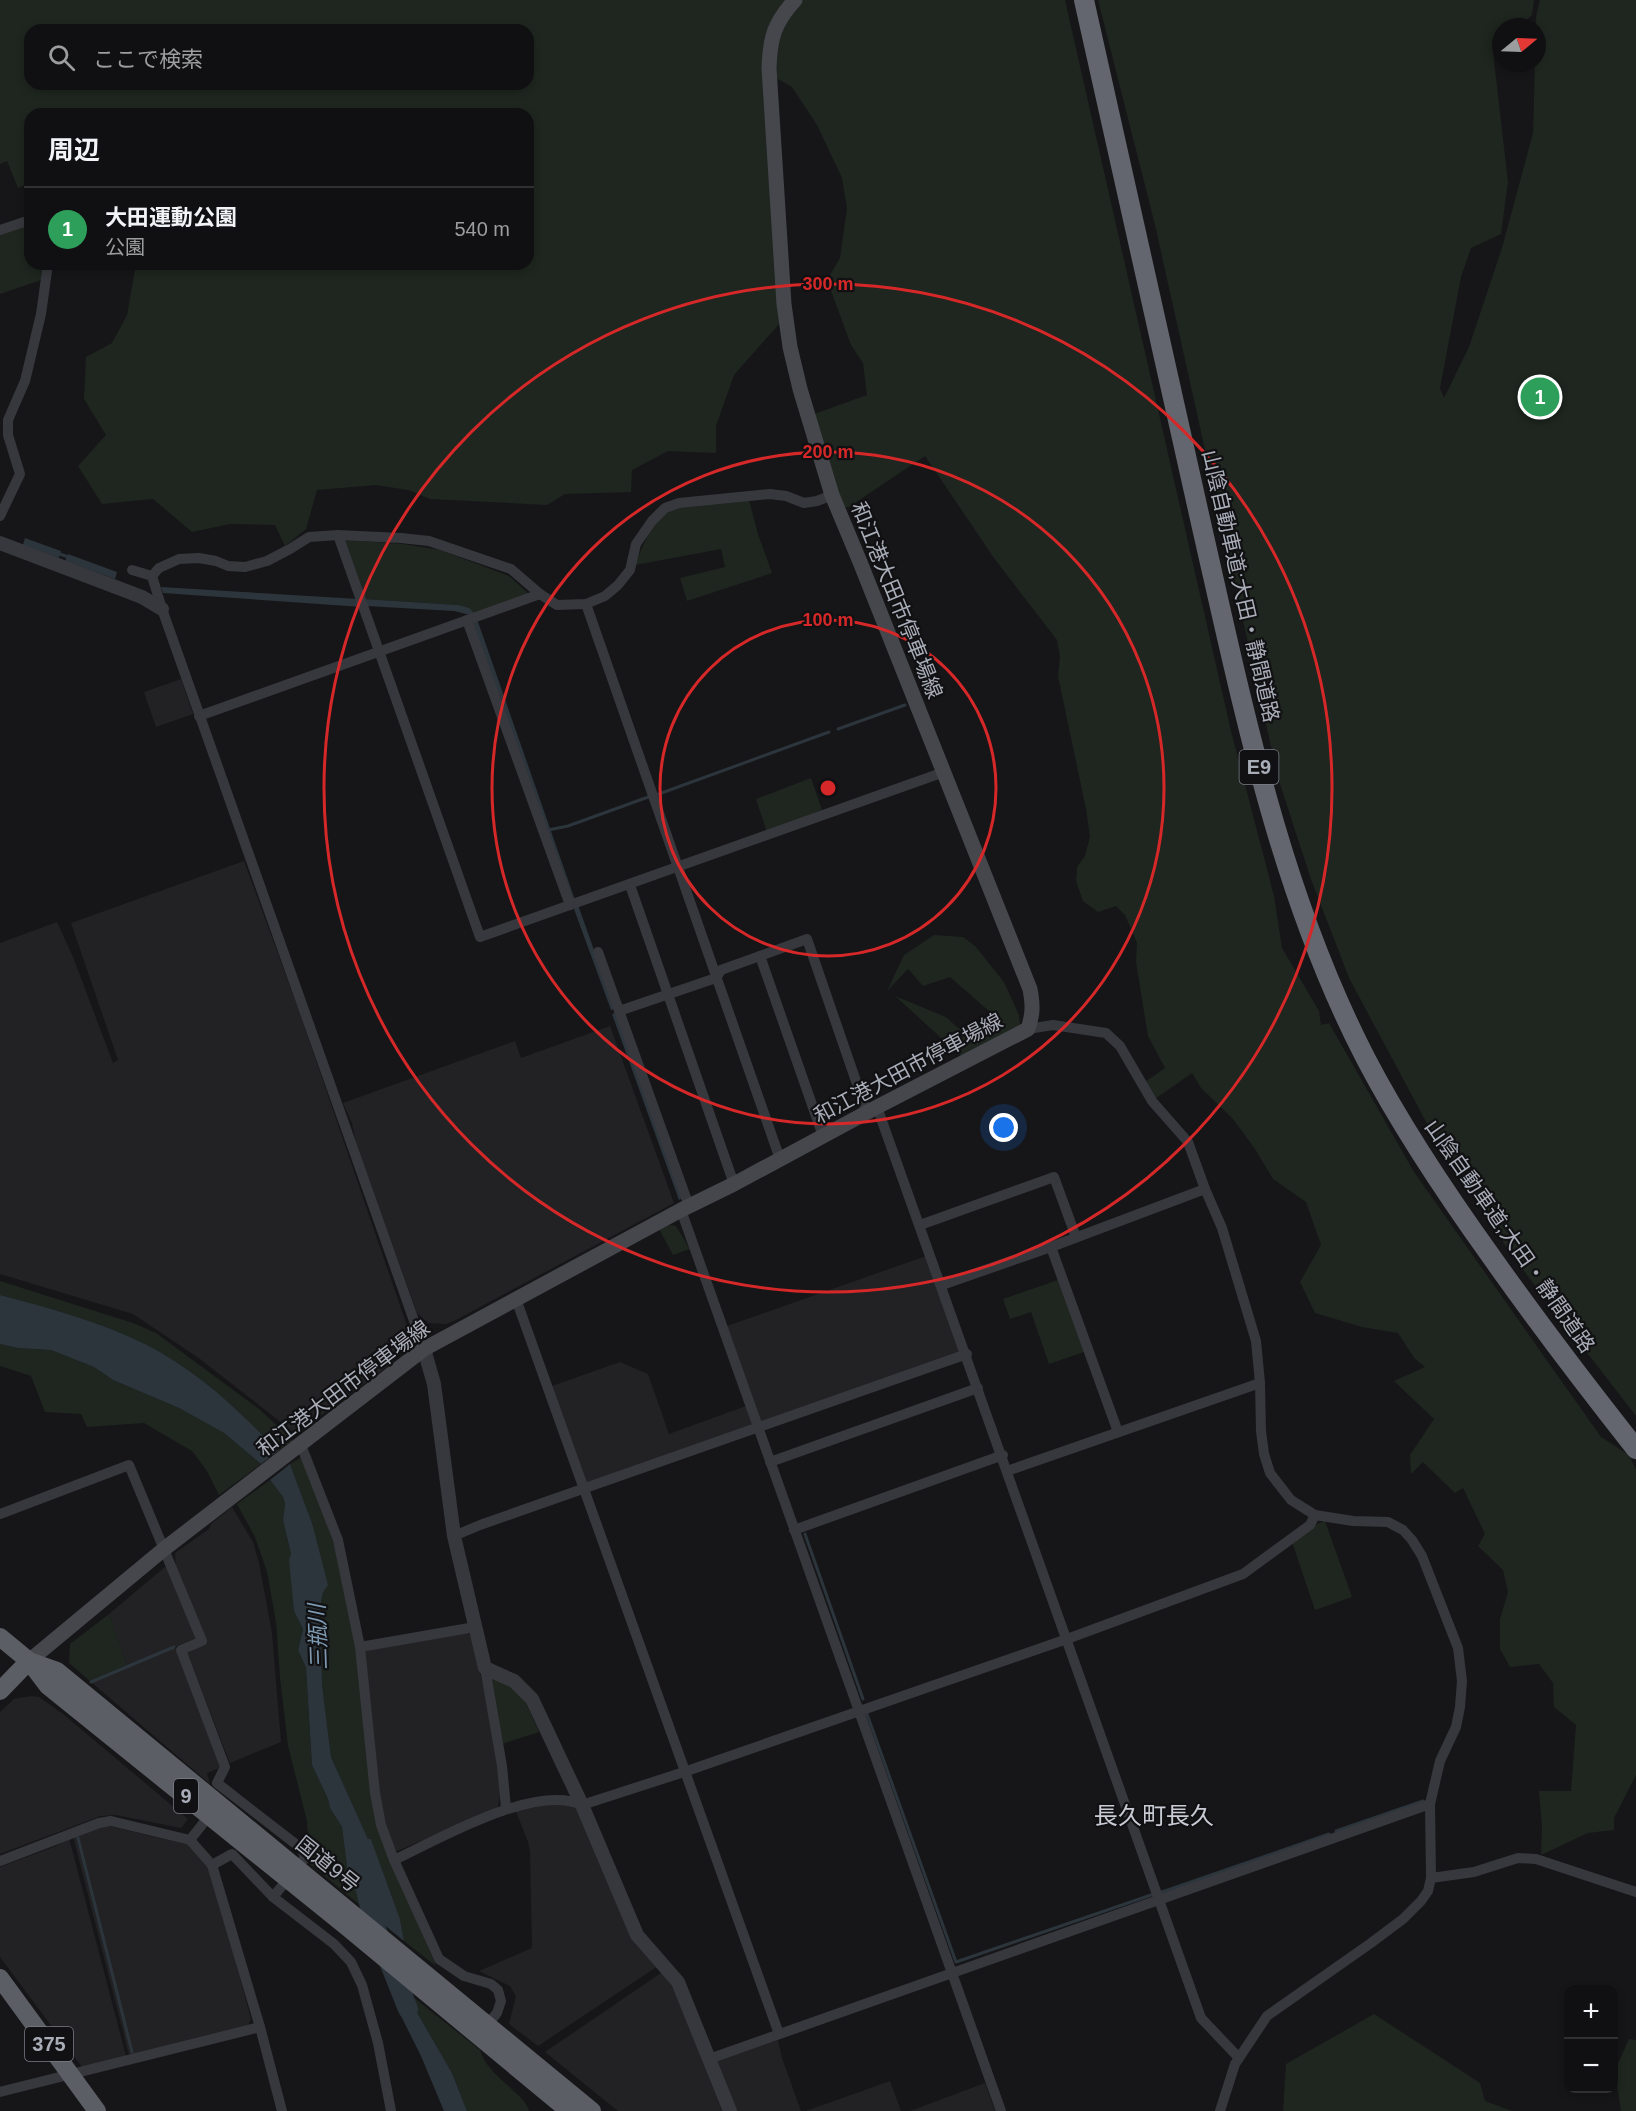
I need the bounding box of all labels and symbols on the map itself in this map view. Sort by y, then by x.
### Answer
north arrow [1492,18,1546,72]
text: 300 m [802,274,854,294]
pin: 1 [1520,374,1560,420]
text: 200 m [802,442,854,462]
street label: 山陰自動車道;大田・静間道路 [1198,448,1284,724]
street label: 和江港大田市停車場線 [847,498,947,702]
text: 100 m [802,610,854,630]
road number: E9 [1240,750,1278,784]
centre of rings [818,778,838,798]
street label: 和江港大田市停車場線 [810,1009,1006,1127]
your location [989,1113,1018,1142]
street label: 山陰自動車道;大田・静間道路 [1421,1115,1599,1357]
street label: 和江港大田市停車場線 [252,1316,434,1460]
water label: 三瓶川 [304,1602,332,1670]
road number: 9 [174,1779,198,1813]
district label: 長久町長久 [1094,1802,1214,1829]
street label: 国道9号 [292,1832,364,1896]
road number: 375 [25,2027,73,2061]

